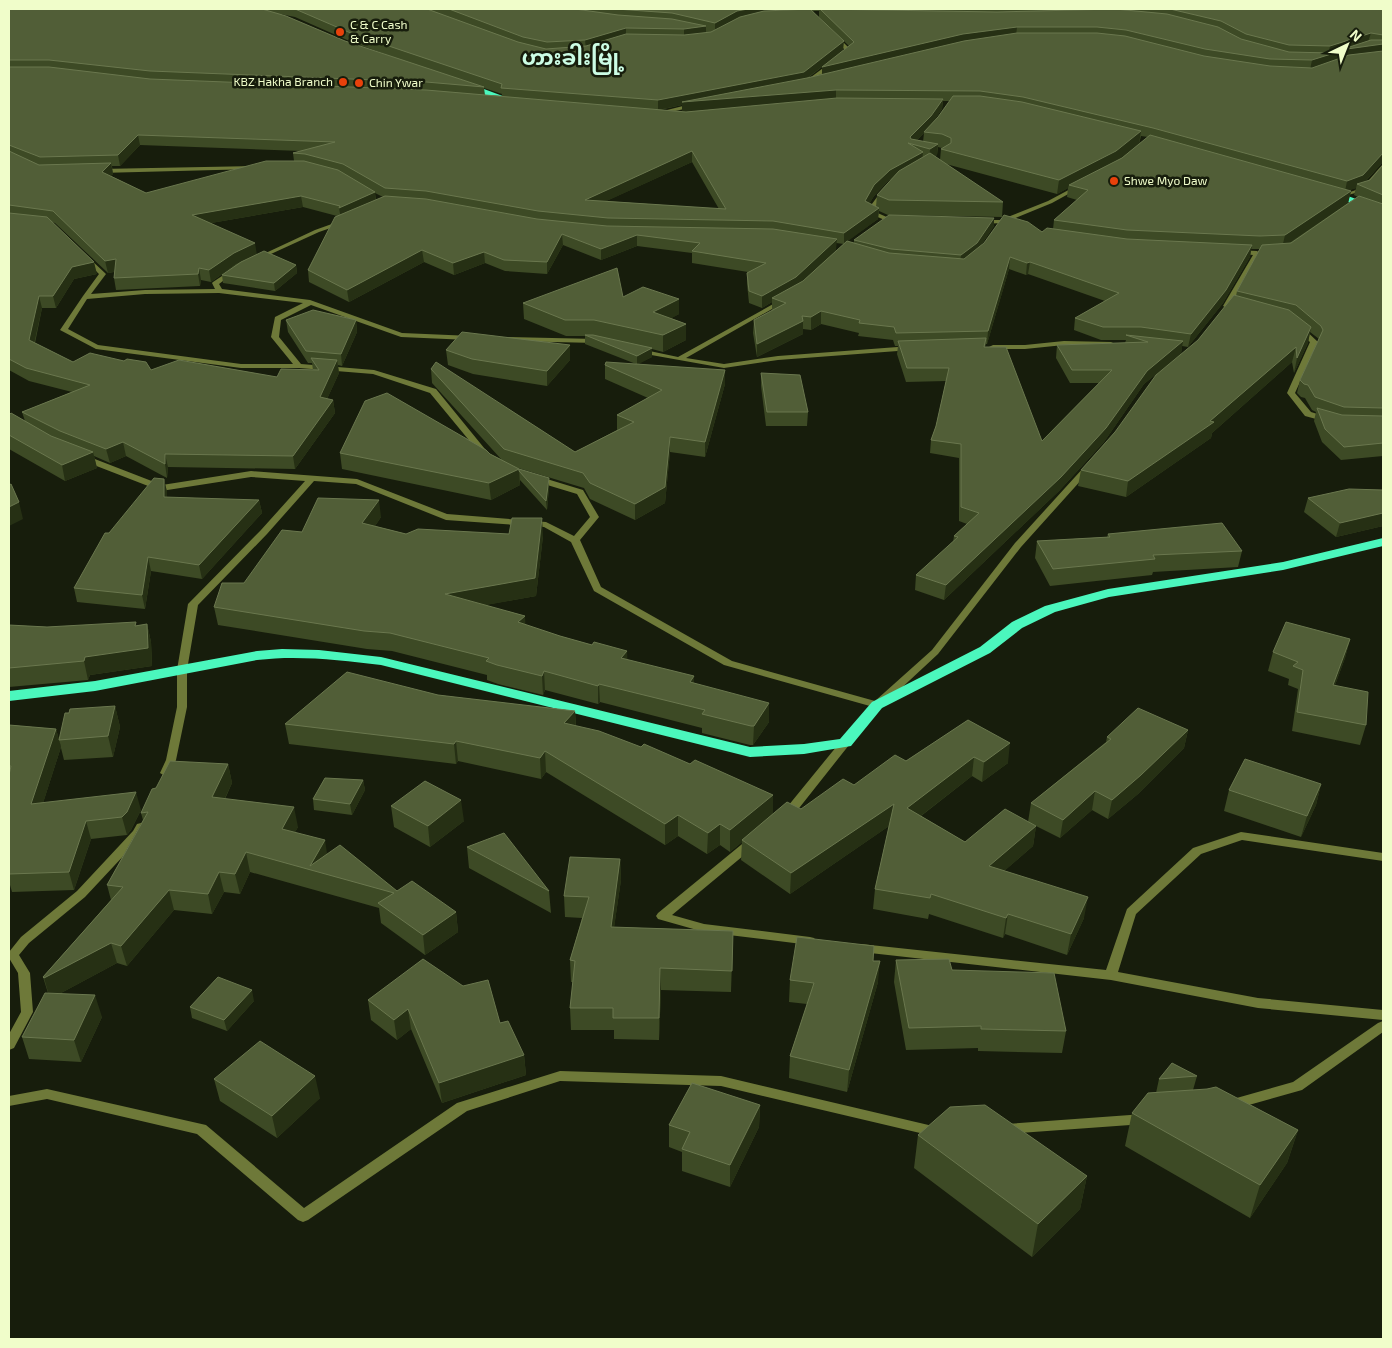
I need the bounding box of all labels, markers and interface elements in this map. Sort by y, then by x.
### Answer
place label: C & C Cash & Carry [350,17,407,45]
north arrow [1322,20,1372,70]
text: N [1347,25,1366,45]
marker: C & C Cash & Carry [334,26,346,38]
district label: ဟားခါးမြို့ [522,42,625,75]
place label: KBZ Hakha Branch [233,74,333,88]
place label: Chin Ywar [369,75,423,89]
marker: KBZ Hakha Branch [337,76,349,88]
marker: Chin Ywar [353,77,365,89]
place label: Shwe Myo Daw [1124,173,1208,187]
marker: Shwe Myo Daw [1108,175,1120,187]

